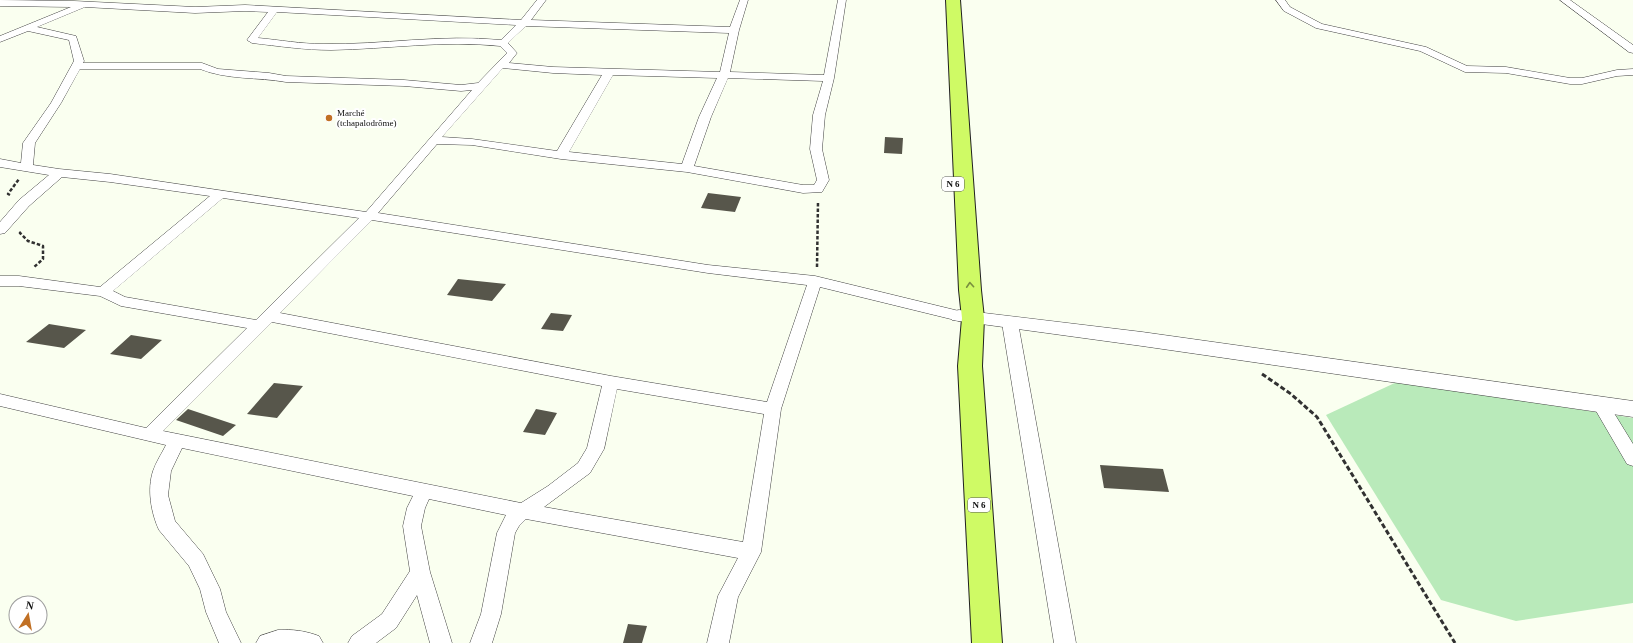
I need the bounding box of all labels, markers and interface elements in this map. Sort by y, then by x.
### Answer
place label: Marché (tchapalodrôme) [337,108,396,128]
marker: Marché (tchapalodrôme) [324,113,334,123]
road number: N 6 [942,177,964,191]
one-way arrow [965,282,974,288]
road number: N 6 [968,498,990,512]
north arrow [8,595,48,635]
text: N [25,599,35,612]

